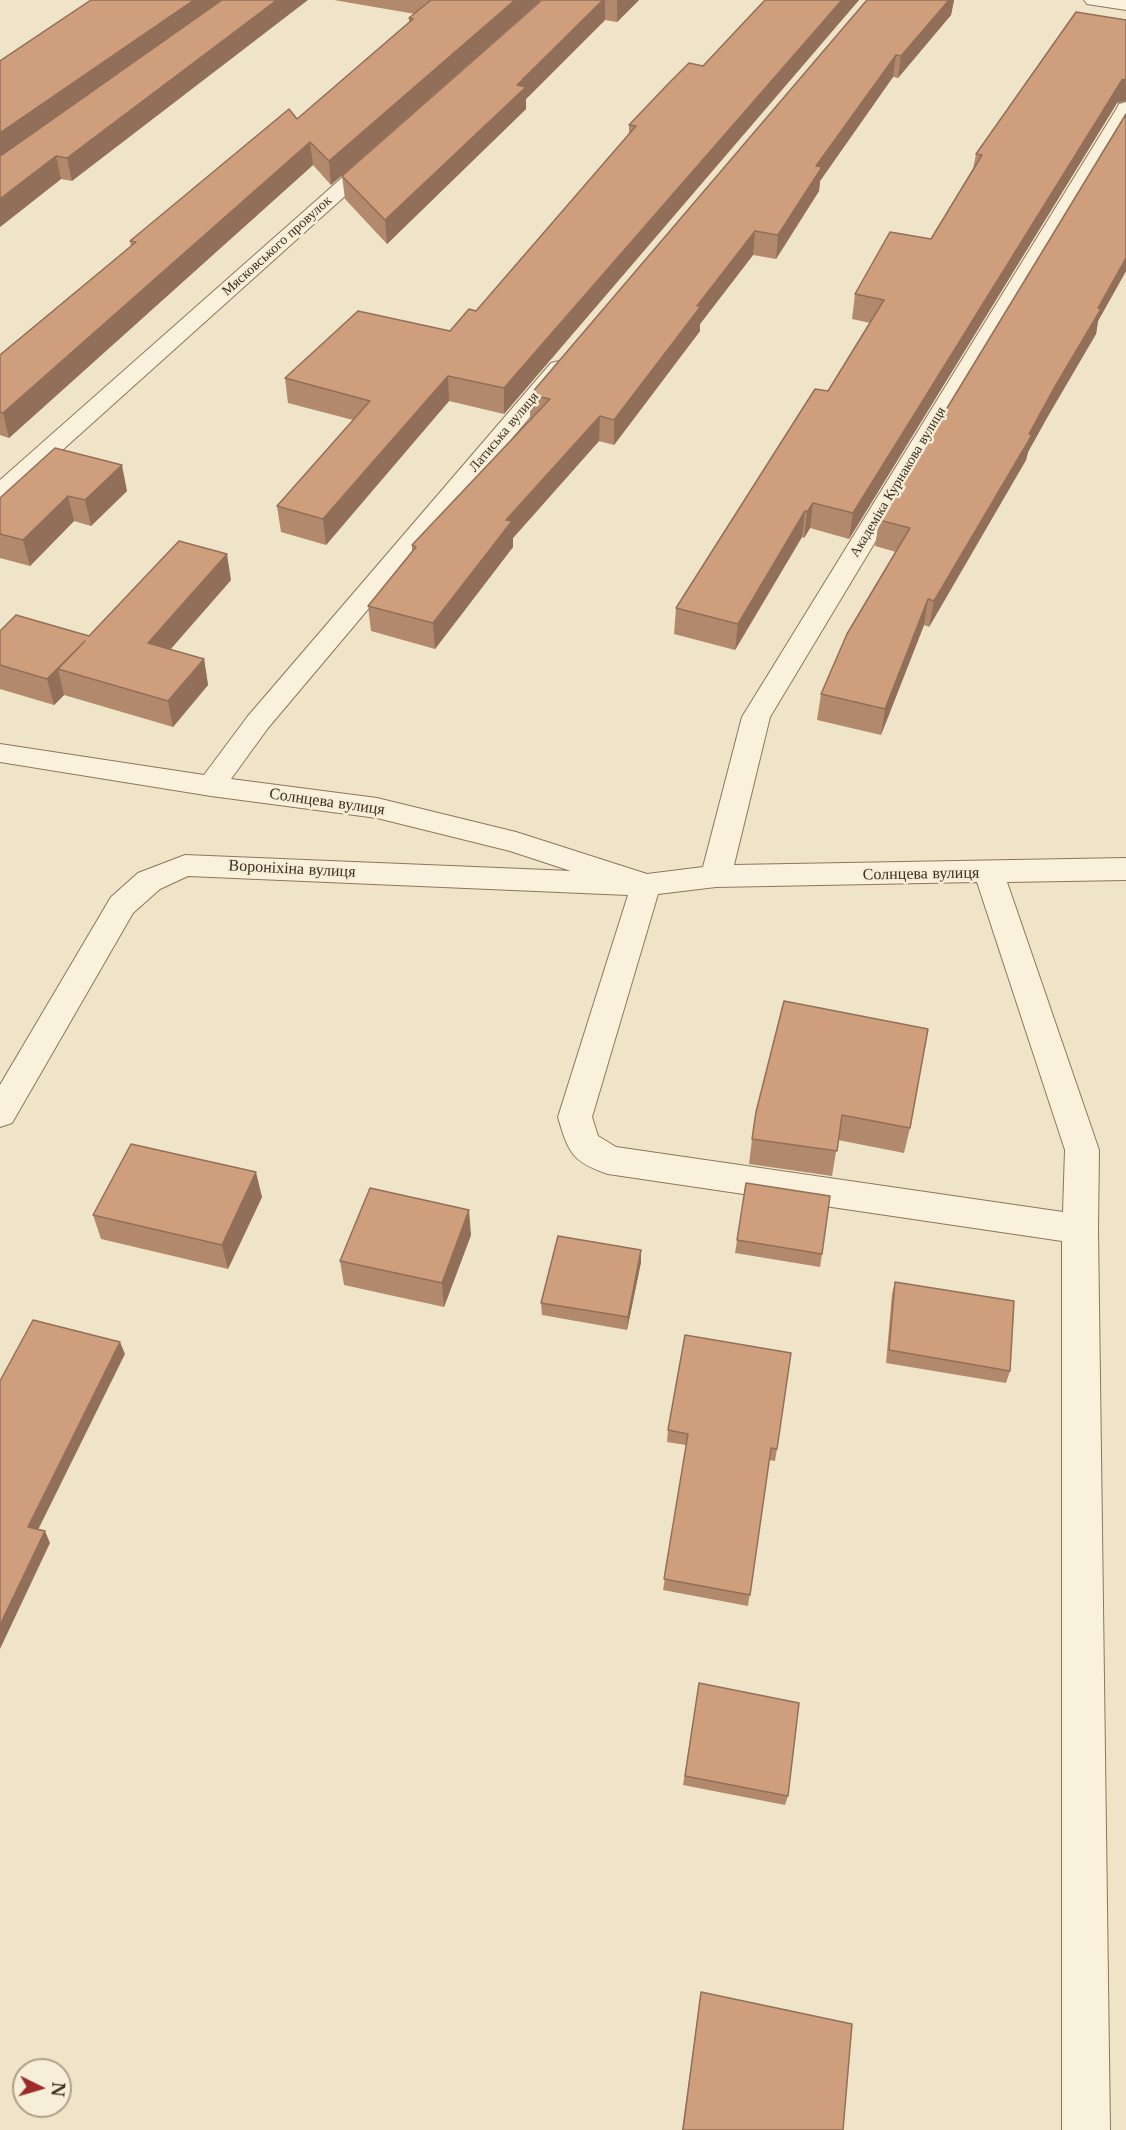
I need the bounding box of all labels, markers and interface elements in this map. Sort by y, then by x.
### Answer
street label: Мясковського провулок [219,192,335,300]
street label: Латиська вулиця [466,389,542,475]
street label: Академіка Курнакова вулиця [846,404,950,560]
street label: Солнцева вулиця [268,784,386,820]
street label: Вороніхіна вулиця [228,856,356,882]
street label: Солнцева вулиця [863,863,979,885]
north arrow [12,2058,72,2118]
text: N [47,2081,69,2098]

